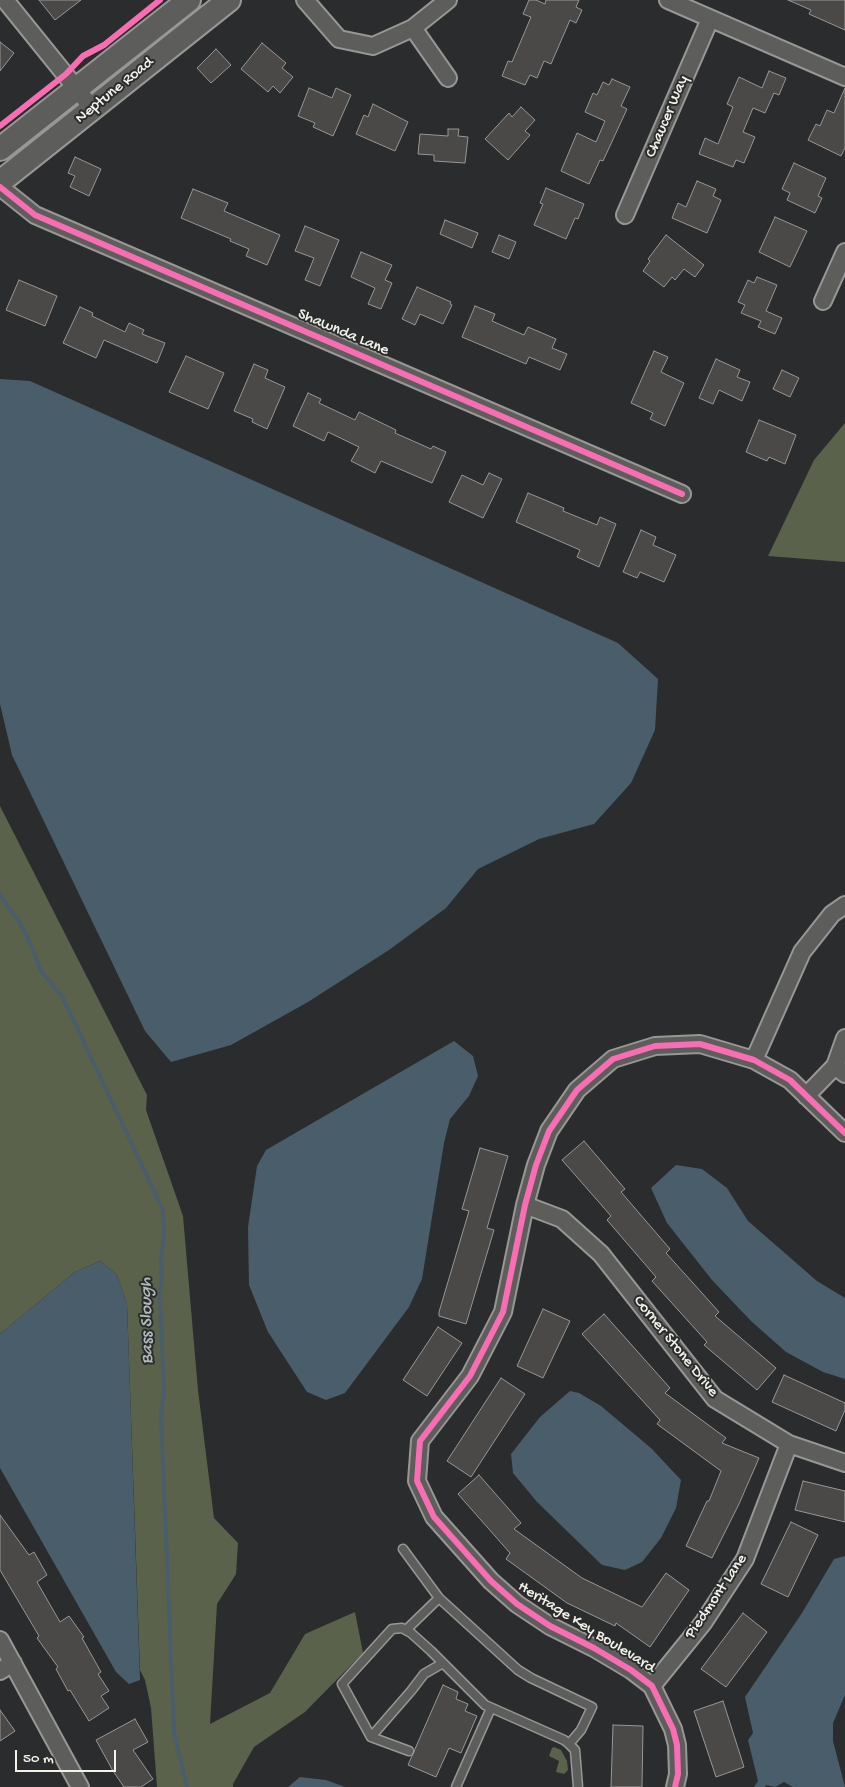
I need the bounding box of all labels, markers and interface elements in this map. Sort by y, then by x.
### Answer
street label: Neptune Road [72,54,158,128]
street label: Chaucer Way [642,73,694,161]
street label: Shawnda Lane [294,305,392,361]
water label: Bass Slough [136,1277,160,1365]
street label: Corner Stone Drive [628,1292,722,1402]
street label: Piedmont Lane [682,1551,752,1643]
street label: Heritage Key Boulevard [514,1578,658,1678]
scale bar [18,1740,119,1772]
text: 50 m [23,1750,54,1768]

